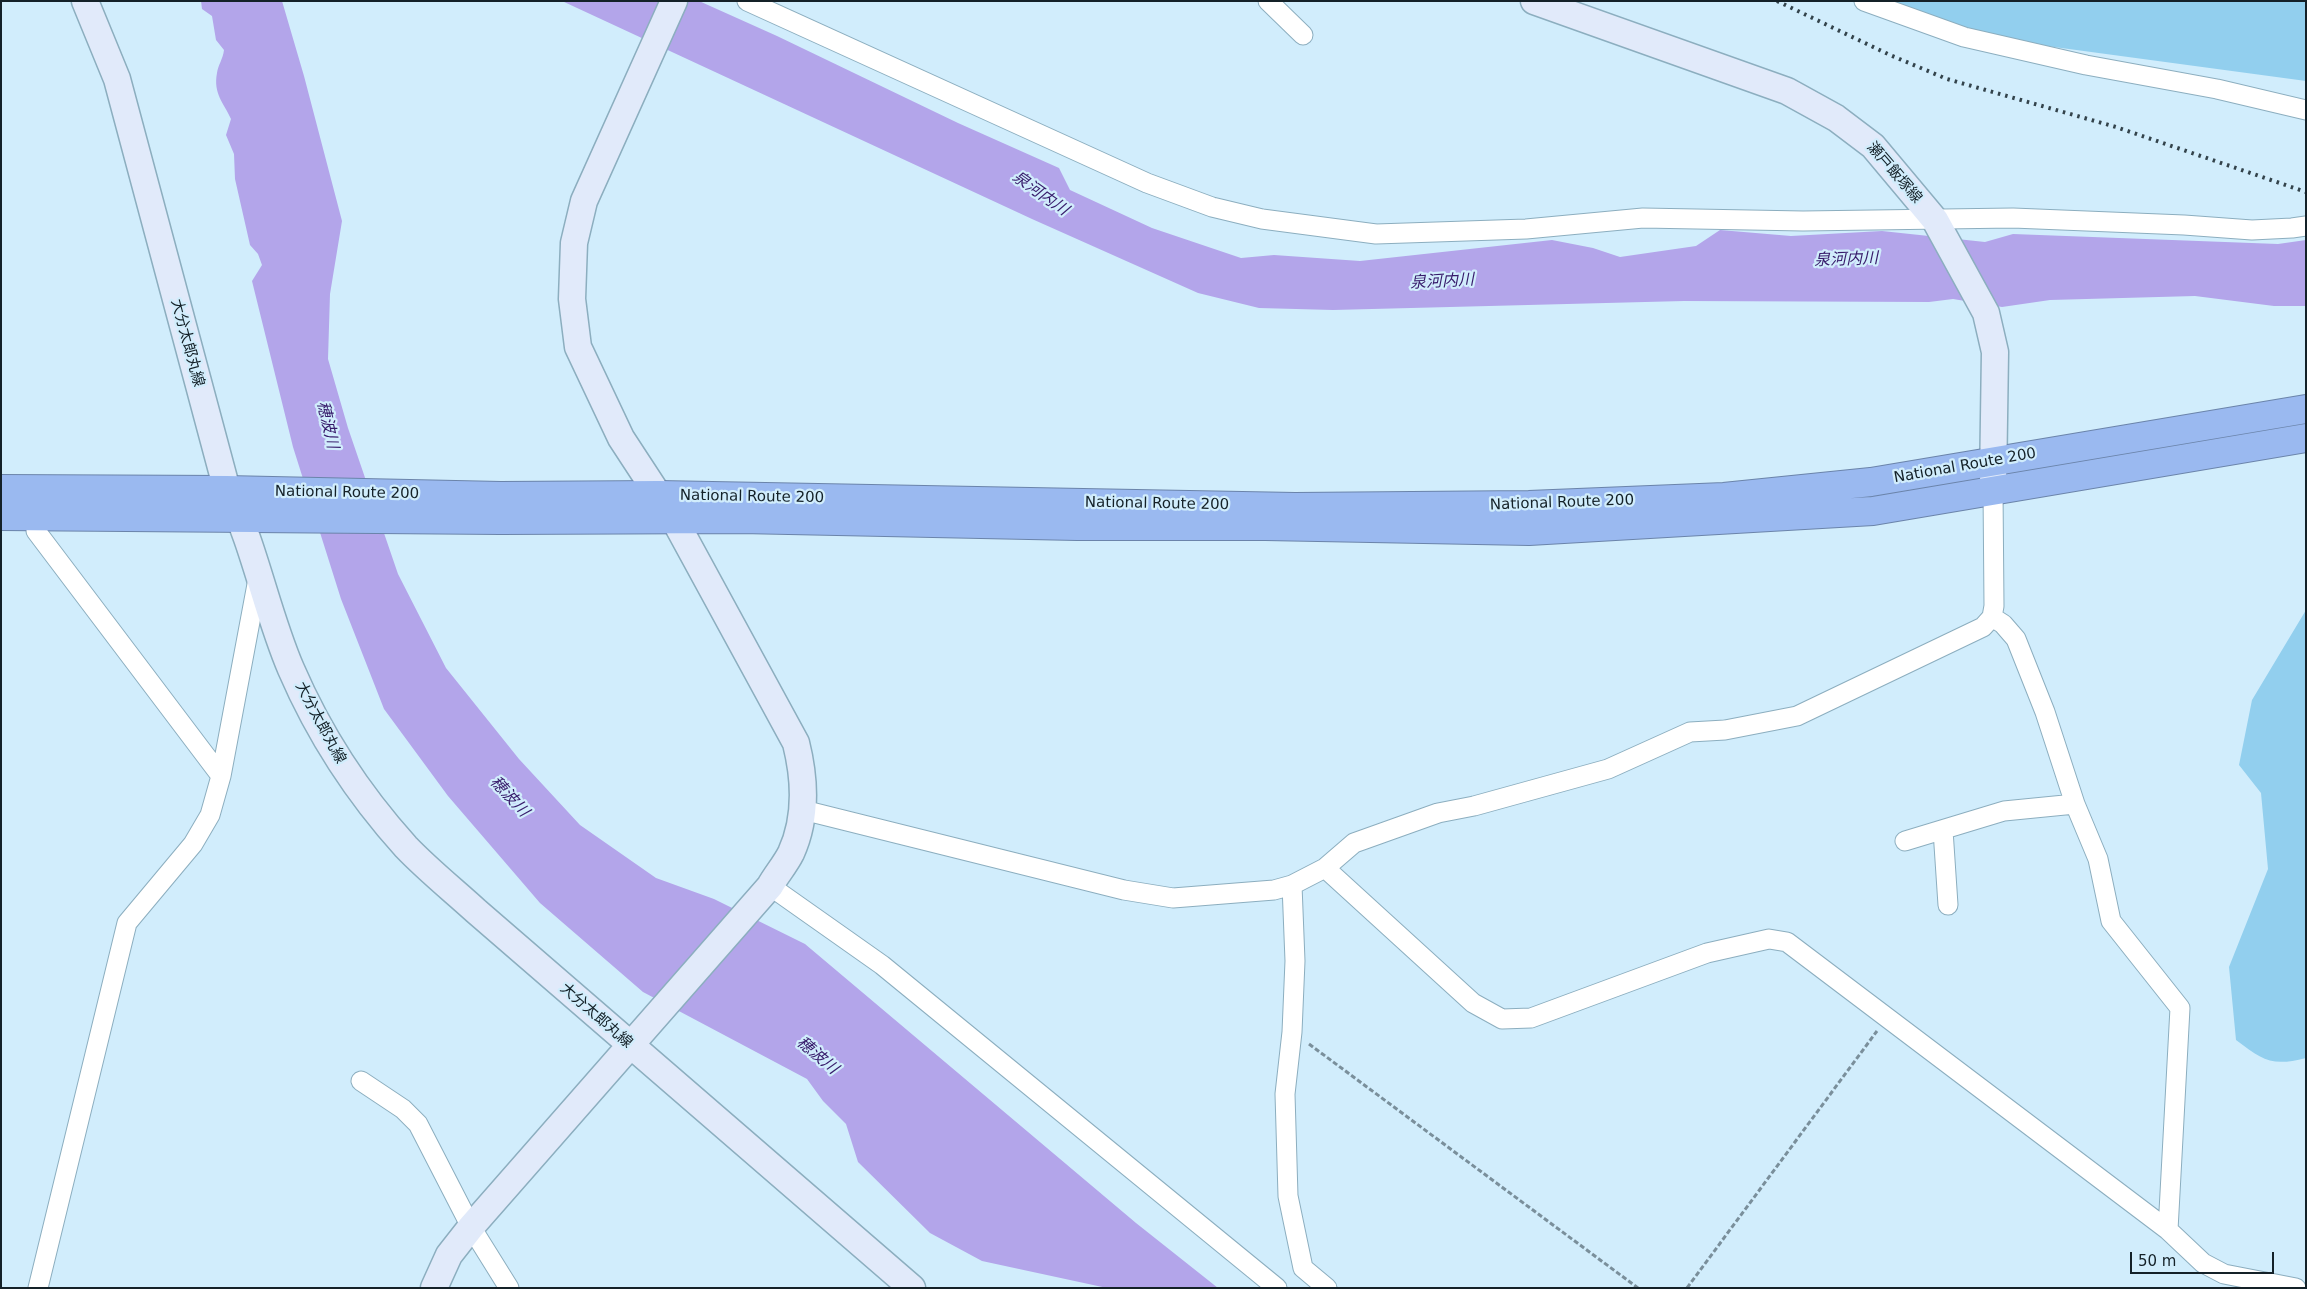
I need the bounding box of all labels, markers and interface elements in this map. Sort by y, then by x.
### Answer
street label: 瀬戸飯塚線 [1863,139,1925,207]
water label: 泉河内川 [1008,168,1072,220]
water label: 泉河内川 [1814,249,1878,271]
water label: 泉河内川 [1410,271,1474,293]
street label: 大分太郎丸線 [167,297,207,389]
water label: 穂波川 [312,399,342,451]
street label: National Route 200 [1892,445,2038,487]
street label: National Route 200 [275,483,419,503]
street label: National Route 200 [680,487,824,507]
street label: National Route 200 [1490,491,1634,515]
street label: National Route 200 [1085,494,1229,514]
street label: 大分太郎丸線 [291,679,349,767]
water label: 穂波川 [486,773,532,821]
street label: 大分太郎丸線 [556,980,636,1052]
water label: 穂波川 [792,1033,842,1079]
scale bar [2132,1242,2276,1274]
text: 50 m [2138,1252,2176,1270]

